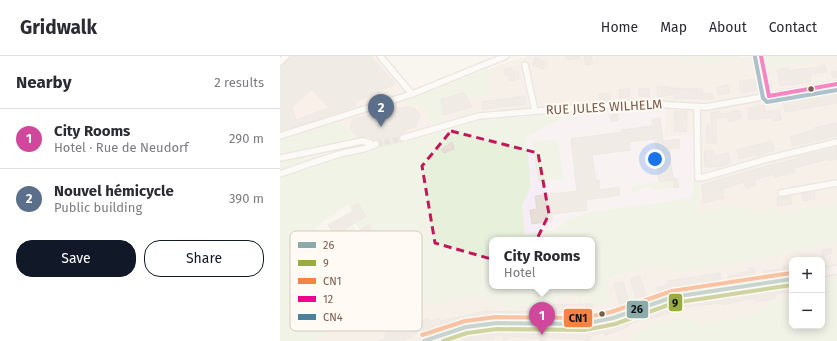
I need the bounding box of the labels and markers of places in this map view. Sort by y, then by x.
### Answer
unlabelled marker [806,84,816,94]
pin: 2 [368,94,394,127]
pin: 1 [529,302,555,335]
unlabelled marker [597,309,607,319]

